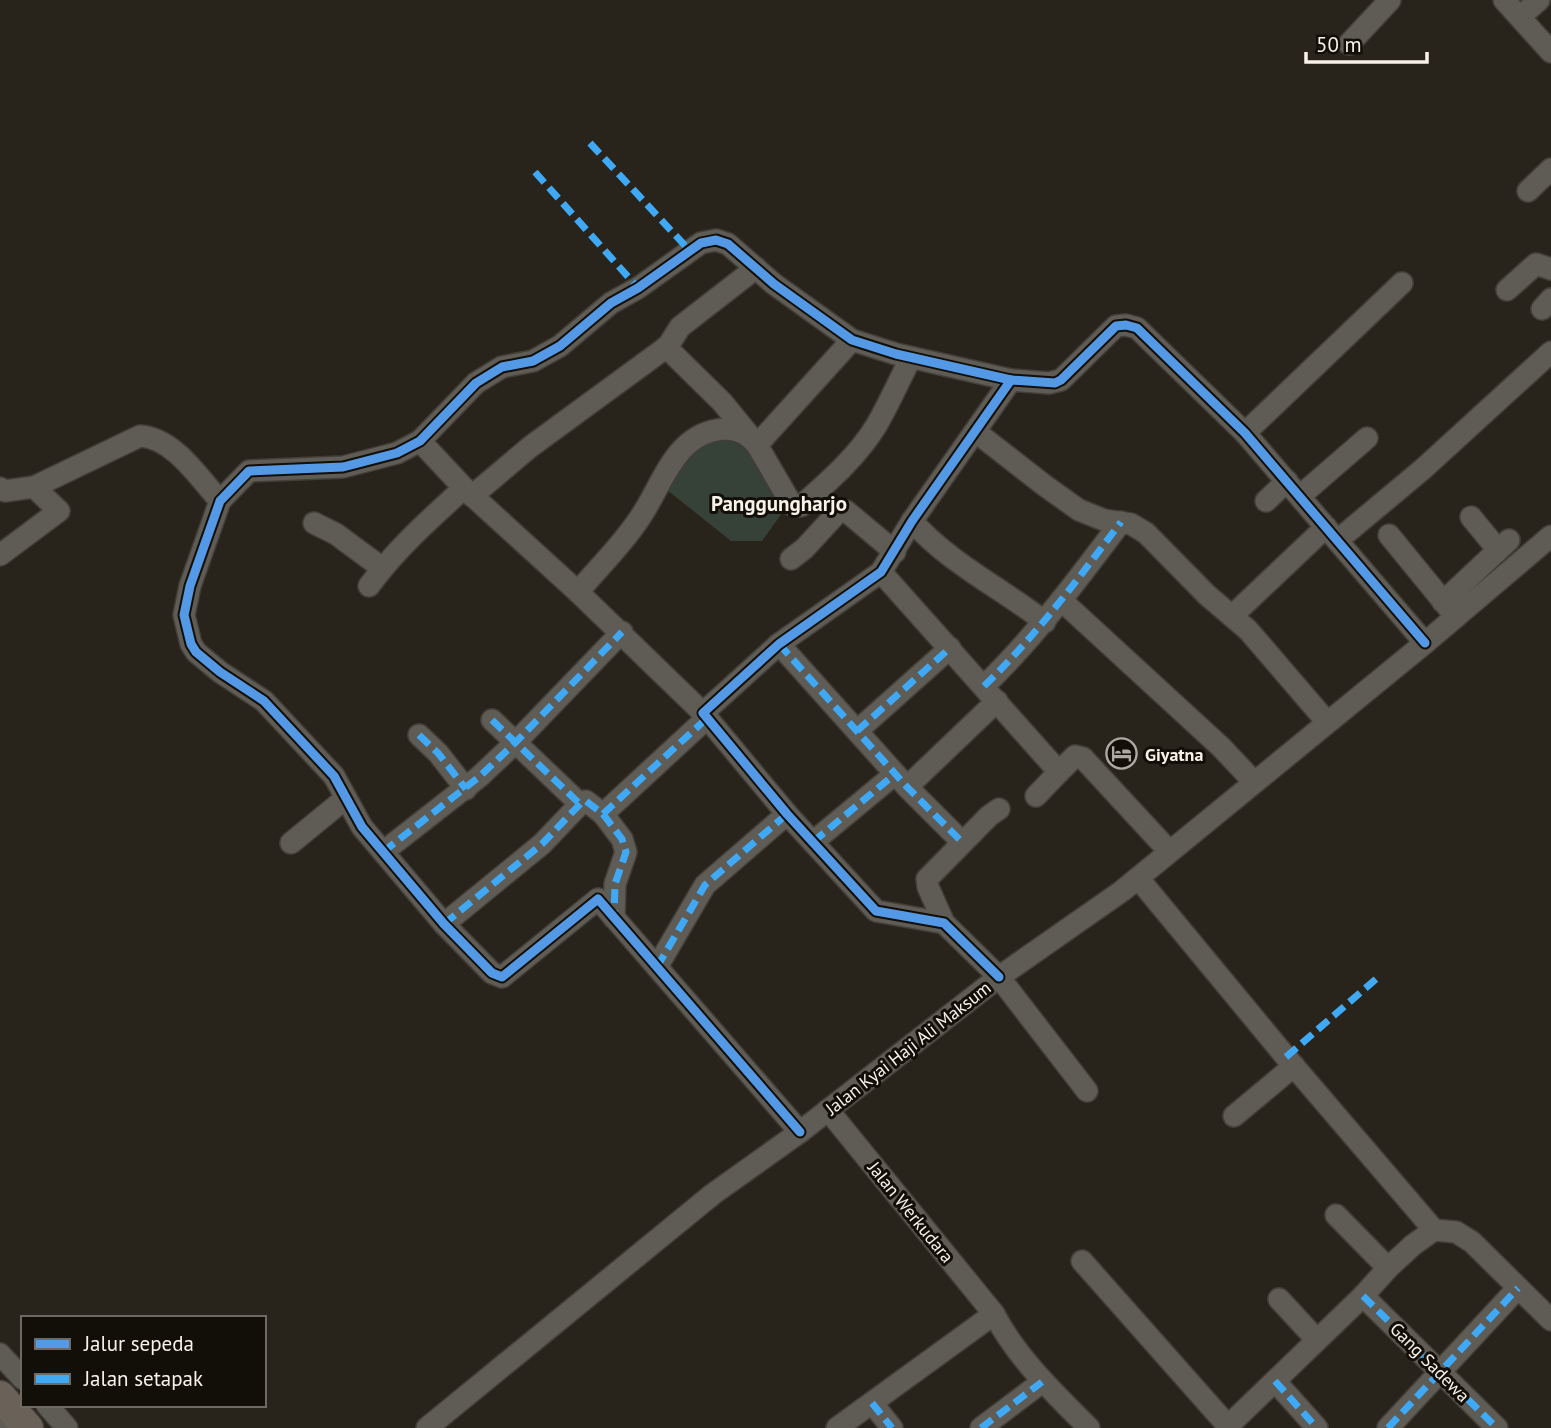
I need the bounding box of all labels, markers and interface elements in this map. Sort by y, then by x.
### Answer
scale bar [1306,21,1427,65]
text: 50 m [1316,31,1362,58]
district label: Panggungharjo [711,490,847,517]
hotel icon: Giyatna [1105,737,1139,771]
place label: Giyatna [1145,743,1203,766]
street label: Jalan Kyai Haji Ali Maksum [820,976,995,1120]
street label: Jalan Werkudara [862,1156,959,1267]
legend [21,1316,266,1407]
street label: Gang Sadewa [1385,1317,1475,1407]
text: Jalur sepeda [83,1330,194,1357]
text: Jalan setapak [83,1365,203,1392]

